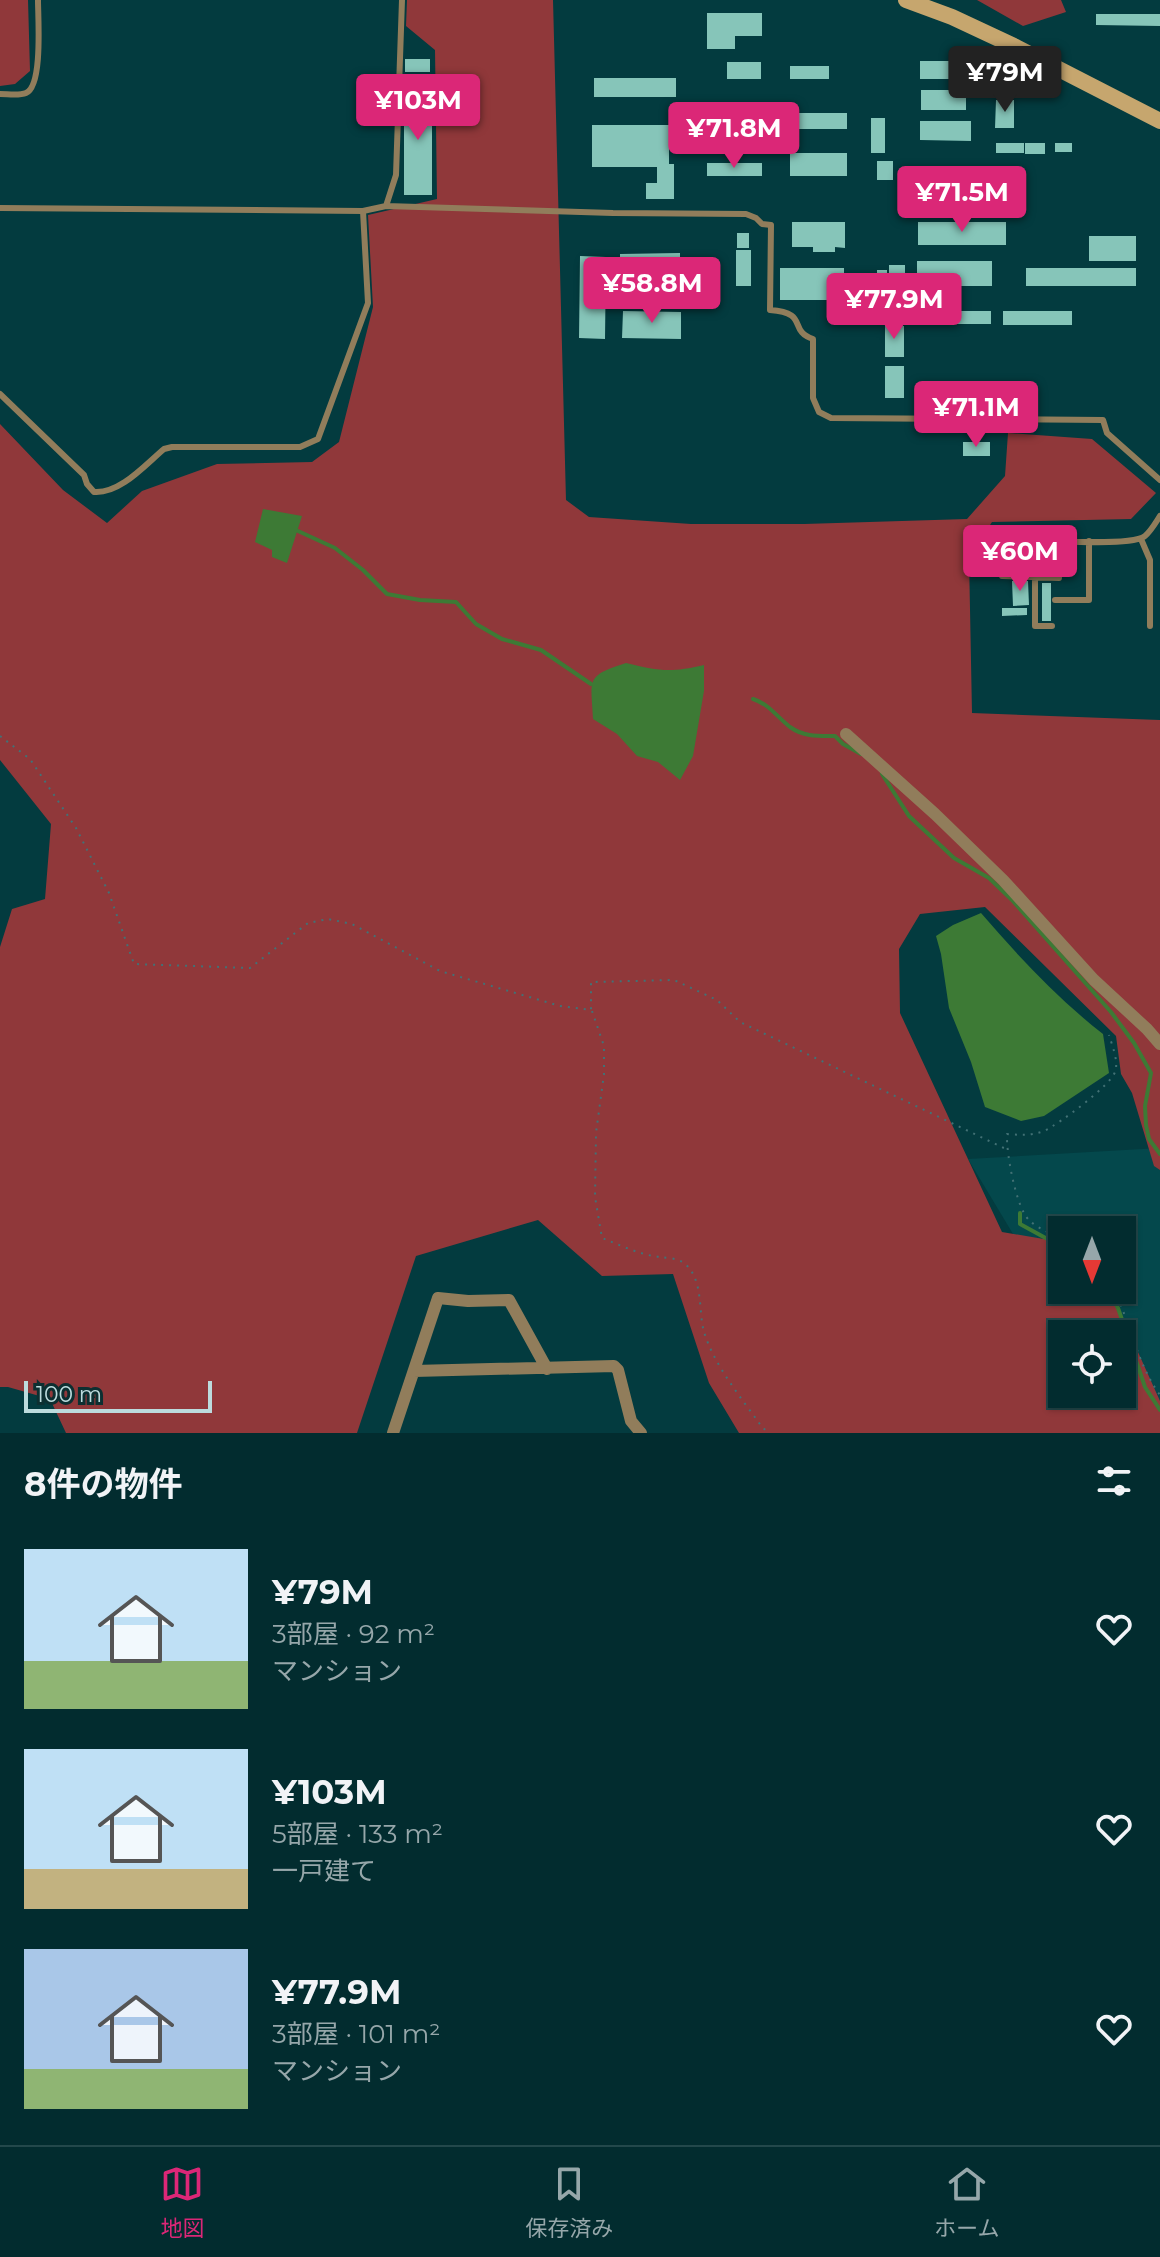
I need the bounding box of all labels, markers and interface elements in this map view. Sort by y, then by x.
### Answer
pin: ¥79M [958,46,1052,114]
text: ¥79M [966,56,1044,88]
pin: ¥103M [362,74,474,142]
text: ¥103M [374,84,462,116]
pin: ¥71.8M [669,102,799,170]
text: ¥71.8M [686,112,782,144]
pin: ¥71.5M [897,166,1027,234]
text: ¥71.5M [915,176,1009,208]
pin: ¥58.8M [587,257,717,325]
text: ¥58.8M [601,267,703,299]
pin: ¥77.9M [829,273,959,341]
text: ¥77.9M [845,283,943,315]
pin: ¥71.1M [911,381,1041,449]
text: ¥71.1M [932,391,1020,423]
pin: ¥60M [973,525,1067,593]
text: ¥60M [981,535,1059,567]
north arrow [1048,1216,1136,1304]
map controls [1048,1216,1136,1408]
button: locate [1048,1320,1136,1408]
scale bar [24,1377,212,1413]
text: 100 m [36,1381,102,1408]
icon: filters [1092,1459,1136,1503]
text: 8件の物件 [24,1463,182,1505]
text: ¥79M [272,1571,373,1613]
icon: home [88,1581,184,1677]
icon: heart [1092,1607,1136,1651]
text: 3部屋 · 92 m² [272,1618,435,1650]
text: マンション [272,1655,402,1687]
text: ¥103M [272,1771,387,1813]
icon: home [88,1781,184,1877]
icon: heart [1092,1807,1136,1851]
text: 5部屋 · 133 m² [272,1818,443,1850]
text: 一戸建て [272,1855,376,1887]
text: ¥77.9M [272,1971,401,2013]
icon: home [88,1981,184,2077]
icon: heart [1092,2007,1136,2051]
text: 3部屋 · 101 m² [272,2018,440,2050]
text: マンション [272,2055,402,2087]
tab: 地図 [160,2162,204,2242]
tab: 保存済み [525,2162,613,2242]
tab: ホーム [934,2162,1000,2242]

